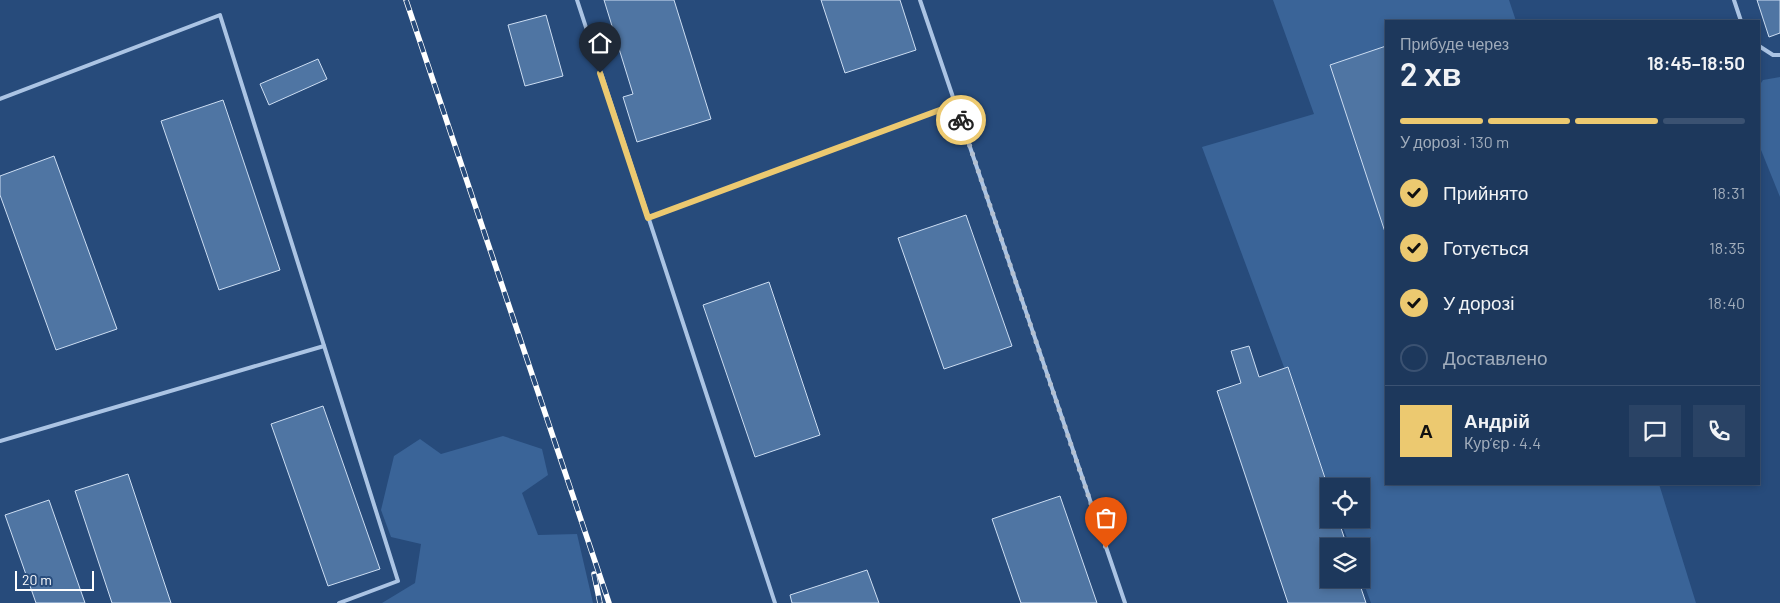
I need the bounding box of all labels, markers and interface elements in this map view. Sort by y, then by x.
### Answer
pin [579,22,621,73]
icon: home [586,29,614,57]
text: Прибуде через [1400,34,1509,53]
text: 18:45–18:50 [1647,51,1745,74]
text: 2 хв [1400,54,1462,92]
courier [936,95,986,145]
icon: bike [947,106,975,134]
text: У дорозі · 130 m [1400,132,1509,151]
icon: check [1400,179,1428,207]
text: Прийнято [1443,181,1528,204]
text: 18:31 [1712,183,1745,202]
icon: check [1400,234,1428,262]
text: Готується [1443,236,1529,259]
text: 18:35 [1709,238,1745,257]
icon: check [1400,289,1428,317]
text: У дорозі [1443,291,1514,314]
text: 18:40 [1708,293,1745,312]
text: Доставлено [1443,346,1548,369]
button: chat [1629,405,1681,457]
button: phone [1693,405,1745,457]
text: Андрій [1464,409,1530,432]
text: А [1419,419,1433,442]
text: Кур’єр · 4.4 [1464,433,1541,452]
map controls [1320,478,1370,588]
button: locate [1320,478,1370,528]
pin [1085,497,1127,548]
icon: bag [1092,504,1120,532]
button: layers [1320,538,1370,588]
scale bar [15,568,94,591]
text: 20 m [22,571,52,588]

